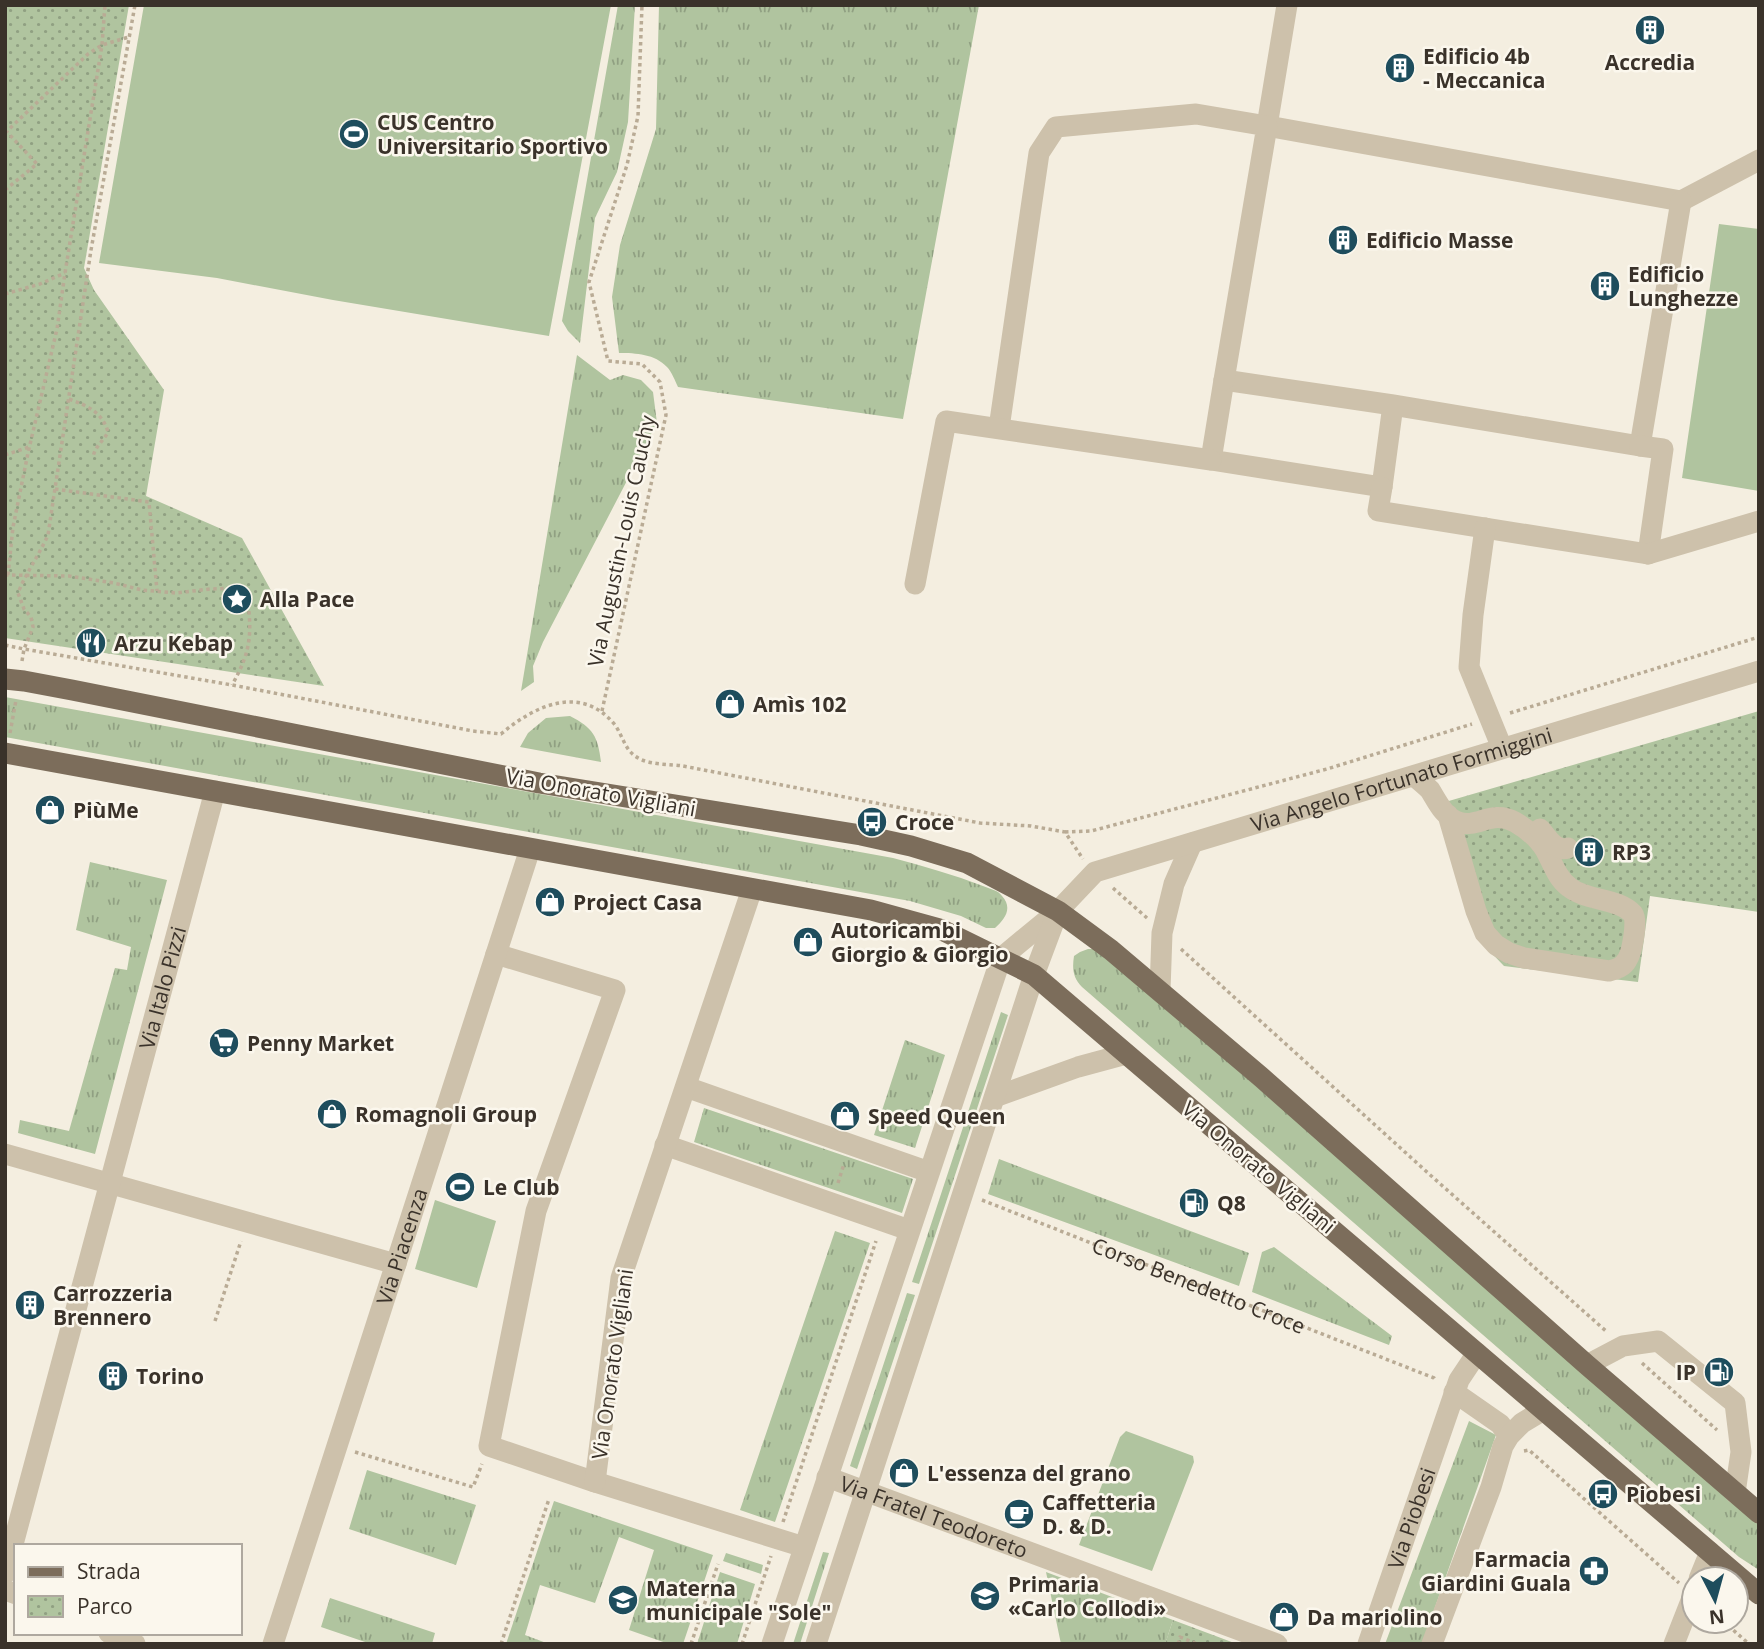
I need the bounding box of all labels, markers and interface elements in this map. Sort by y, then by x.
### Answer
building icon: Accredia [1633,13,1667,47]
place label: Edificio 4b - Meccanica [1423,42,1545,94]
place label: Accredia [1605,48,1695,76]
building icon: Edificio 4b - Meccanica [1383,51,1417,85]
place label: CUS Centro Universitario Sportivo [377,108,608,160]
sports icon: CUS Centro Universitario Sportivo [337,117,371,151]
building icon: Edificio Masse [1326,223,1360,257]
place label: Edificio Masse [1366,226,1513,254]
place label: Edificio Lunghezze [1628,260,1738,312]
building icon: Edificio Lunghezze [1588,269,1622,303]
street label: Via Augustin-Louis Cauchy [581,412,661,669]
place icon: Alla Pace [220,582,254,616]
place label: Alla Pace [260,585,355,613]
restaurant icon: Arzu Kebap [74,626,108,660]
place label: Arzu Kebap [114,629,233,657]
shop icon: Amìs 102 [713,687,747,721]
place label: Amìs 102 [753,690,846,718]
street label: Via Angelo Fortunato Formiggini [1247,720,1556,838]
street label: Via Onorato Vigliani [504,762,698,822]
shop icon: PiùMe [33,793,67,827]
place label: PiùMe [73,796,139,824]
bus stop icon: Croce [855,805,889,839]
place label: Croce [895,808,954,836]
building icon: RP3 [1572,835,1606,869]
place label: RP3 [1612,838,1651,866]
shop icon: Project Casa [533,885,567,919]
place label: Project Casa [573,888,702,916]
place label: Autoricambi Giorgio & Giorgio [831,916,1009,968]
street label: Via Italo Pizzi [132,923,192,1052]
shop icon: Autoricambi Giorgio & Giorgio [791,925,825,959]
supermarket icon: Penny Market [207,1026,241,1060]
place label: Penny Market [247,1029,394,1057]
street label: Via Onorato Vigliani [1176,1094,1342,1240]
shop icon: Romagnoli Group [315,1097,349,1131]
shop icon: Speed Queen [828,1099,862,1133]
place label: Romagnoli Group [355,1100,537,1128]
place label: Speed Queen [868,1102,1006,1130]
sports icon: Le Club [443,1170,477,1204]
place label: Le Club [483,1173,560,1201]
street label: Via Piacenza [370,1184,433,1308]
fuel station icon: Q8 [1177,1186,1211,1220]
place label: Q8 [1217,1189,1246,1217]
street label: Corso Benedetto Croce [1088,1231,1309,1340]
street label: Via Onorato Vigliani [585,1267,639,1461]
place label: Carrozzeria Brennero [53,1279,173,1331]
building icon: Carrozzeria Brennero [13,1288,47,1322]
fuel station icon: IP [1702,1355,1736,1389]
place label: IP [1676,1358,1696,1386]
building icon: Torino [96,1359,130,1393]
place label: Torino [136,1362,204,1390]
shop icon: L'essenza del grano [887,1456,921,1490]
place label: L'essenza del grano [927,1459,1131,1487]
street label: Via Piobesi [1381,1464,1442,1573]
street label: Via Fratel Teodoreto [836,1469,1032,1564]
bus stop icon: Piobesi [1586,1477,1620,1511]
place label: Piobesi [1626,1480,1701,1508]
place label: Caffetteria D. & D. [1042,1488,1156,1540]
cafe icon: Caffetteria D. & D. [1002,1497,1036,1531]
legend [14,1544,242,1635]
place label: Farmacia Giardini Guala [1421,1545,1571,1597]
pharmacy icon: Farmacia Giardini Guala [1577,1554,1611,1588]
text: Strada [77,1557,141,1585]
north arrow [1680,1565,1750,1635]
place label: Primaria «Carlo Collodi» [1008,1570,1166,1622]
place label: Materna municipale "Sole" [646,1574,831,1626]
school or university icon: Primaria «Carlo Collodi» [968,1579,1002,1613]
school or university icon: Materna municipale "Sole" [606,1583,640,1617]
text: Parco [77,1592,133,1620]
shop icon: Da mariolino [1267,1600,1301,1634]
place label: Da mariolino [1307,1603,1443,1631]
text: N [1708,1603,1726,1631]

